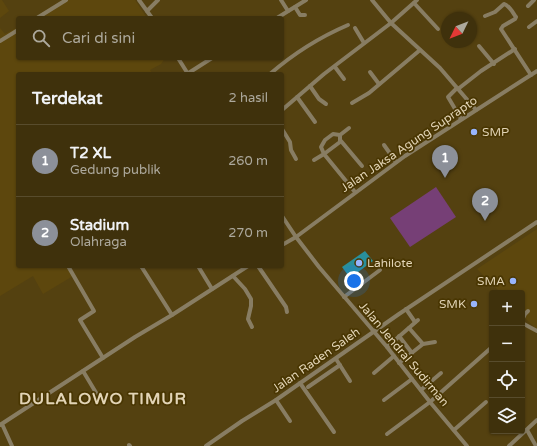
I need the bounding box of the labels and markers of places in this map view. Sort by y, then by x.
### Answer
place label: SMP [482,125,509,139]
marker: SMP [469,127,479,137]
pin: 1 [432,145,458,178]
pin: 2 [472,188,498,221]
place label: Lahilote [367,256,413,270]
marker: Lahilote [354,258,364,268]
place label: SMA [477,274,505,288]
marker: SMA [508,276,518,286]
place label: SMK [439,297,466,311]
marker: SMK [469,299,479,309]

